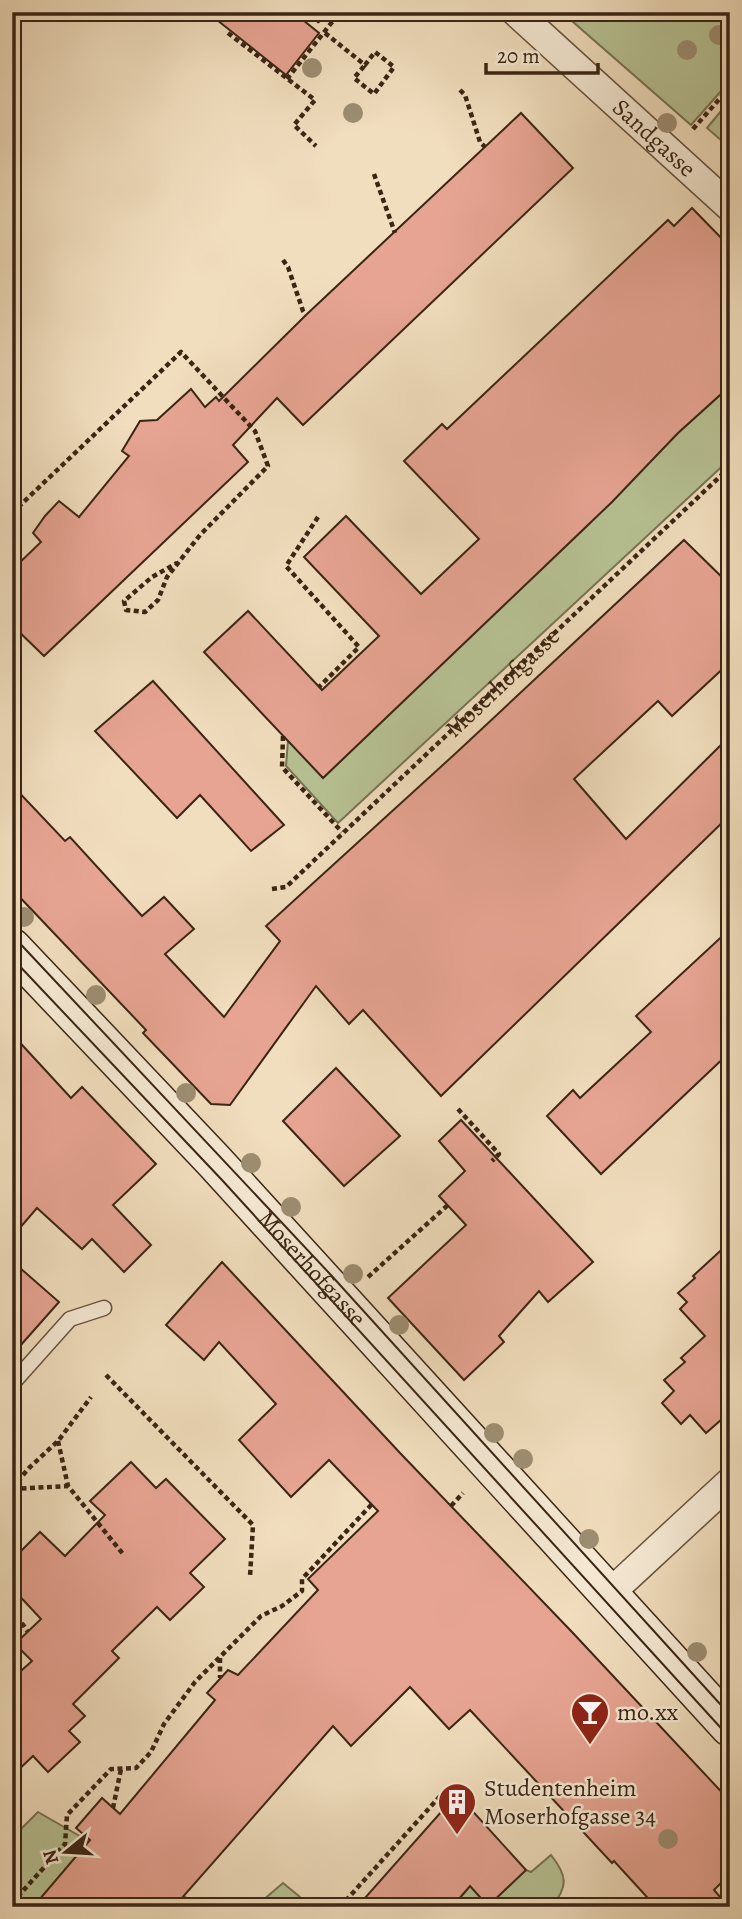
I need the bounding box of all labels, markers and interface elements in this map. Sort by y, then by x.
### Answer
scale bar [486,32,598,76]
text: 20 m [497,42,540,70]
street label: Sandgasse [606,92,703,184]
street label: Moserhofgasse [438,620,567,744]
street label: Moserhofgasse [251,1204,373,1333]
bar icon: mo.xx [569,1691,611,1746]
place label: mo.xx [617,1696,679,1728]
place label: Studentenheim Moserhofgasse 34 [484,1772,656,1832]
building icon: Studentenheim Moserhofgasse 34 [436,1781,478,1836]
north arrow [32,1818,102,1888]
text: N [36,1846,65,1868]

